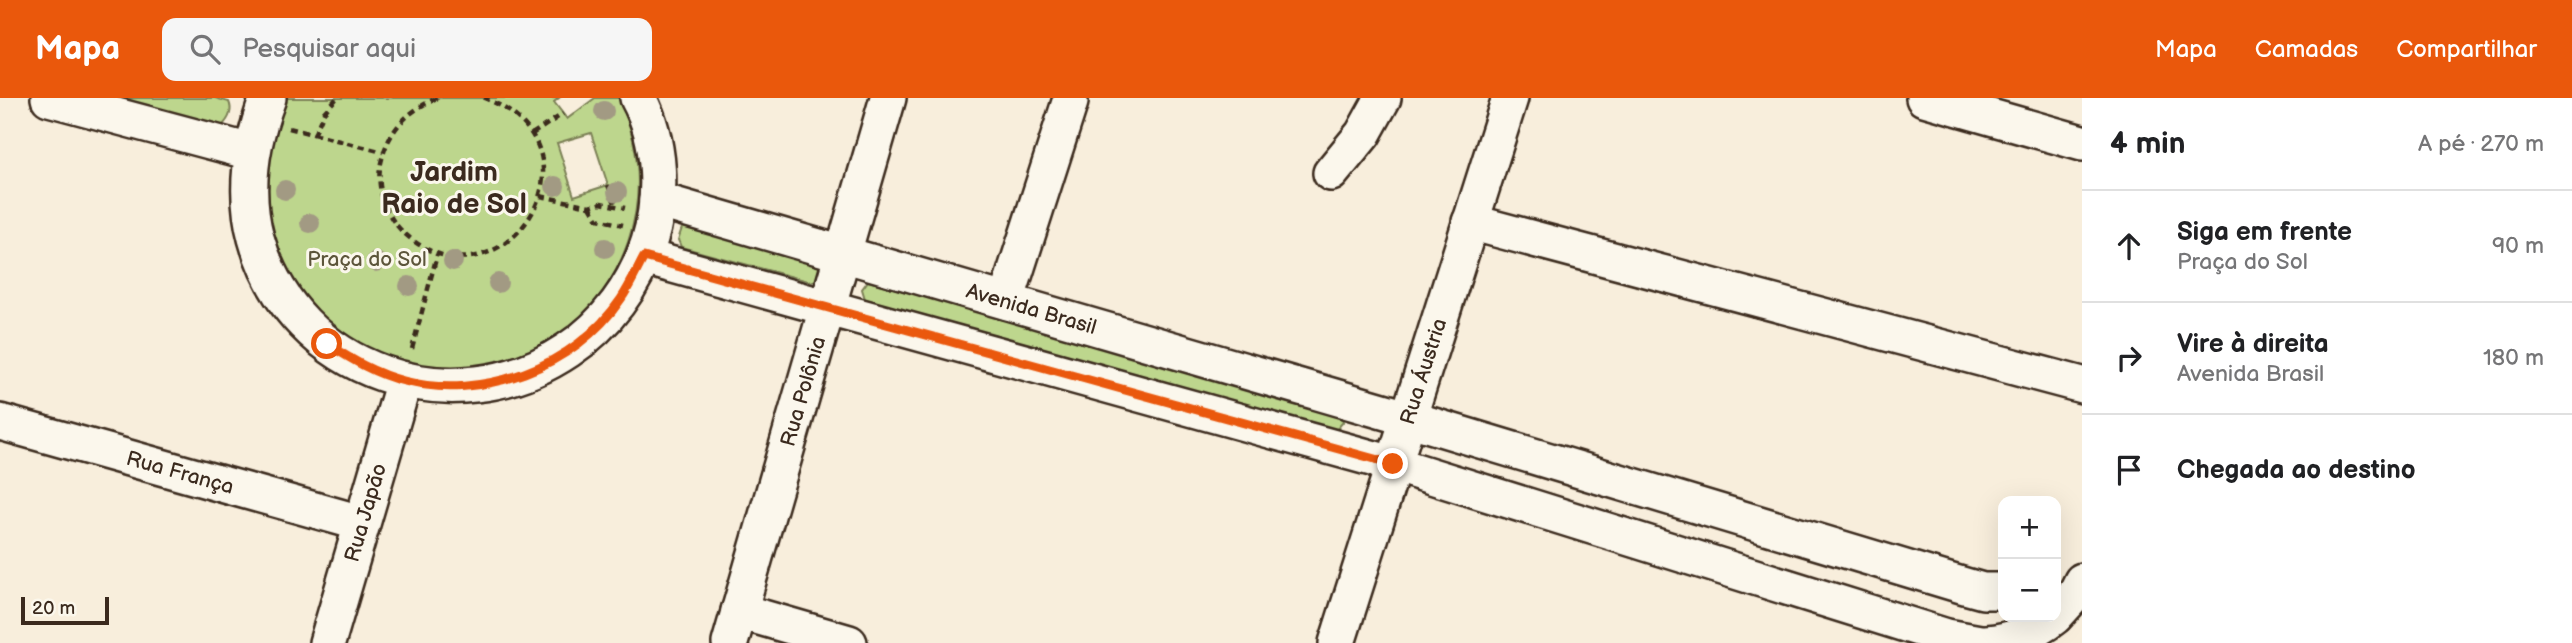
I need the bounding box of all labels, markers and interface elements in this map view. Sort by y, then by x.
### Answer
search box [162,18,652,81]
text: Mapa [35,29,120,69]
icon: search [186,30,224,68]
text: Pesquisar aqui [242,34,416,65]
text: Mapa [2155,35,2217,64]
text: Camadas [2255,35,2358,64]
text: Compartilhar [2396,35,2537,64]
text: 4 min [2110,126,2185,162]
text: A pé · 270 m [2418,130,2544,158]
district label: Jardim Raio de Sol [381,156,527,221]
text: Siga em frente [2177,217,2352,248]
icon: ahead [2110,227,2148,265]
text: 90 m [2492,232,2544,260]
park label: Praça do Sol [307,247,427,272]
text: Praça do Sol [2177,248,2308,276]
street label: Avenida Brasil [963,278,1100,340]
street label: Rua Áustria [1395,315,1452,428]
route start [311,328,342,359]
text: Vire à direita [2177,329,2329,360]
street label: Rua Polônia [775,333,831,449]
icon: right [2110,339,2148,377]
text: 180 m [2483,344,2544,372]
text: Avenida Brasil [2177,360,2324,388]
street label: Rua França [123,445,237,499]
route end [1377,448,1408,479]
icon: arrive [2110,451,2148,489]
text: Chegada ao destino [2177,455,2415,486]
street label: Rua Japão [339,460,392,565]
map controls [1998,496,2061,622]
button: + [1998,496,2061,559]
button: − [1998,559,2061,622]
scale bar [21,594,108,626]
text: 20 m [32,597,75,620]

